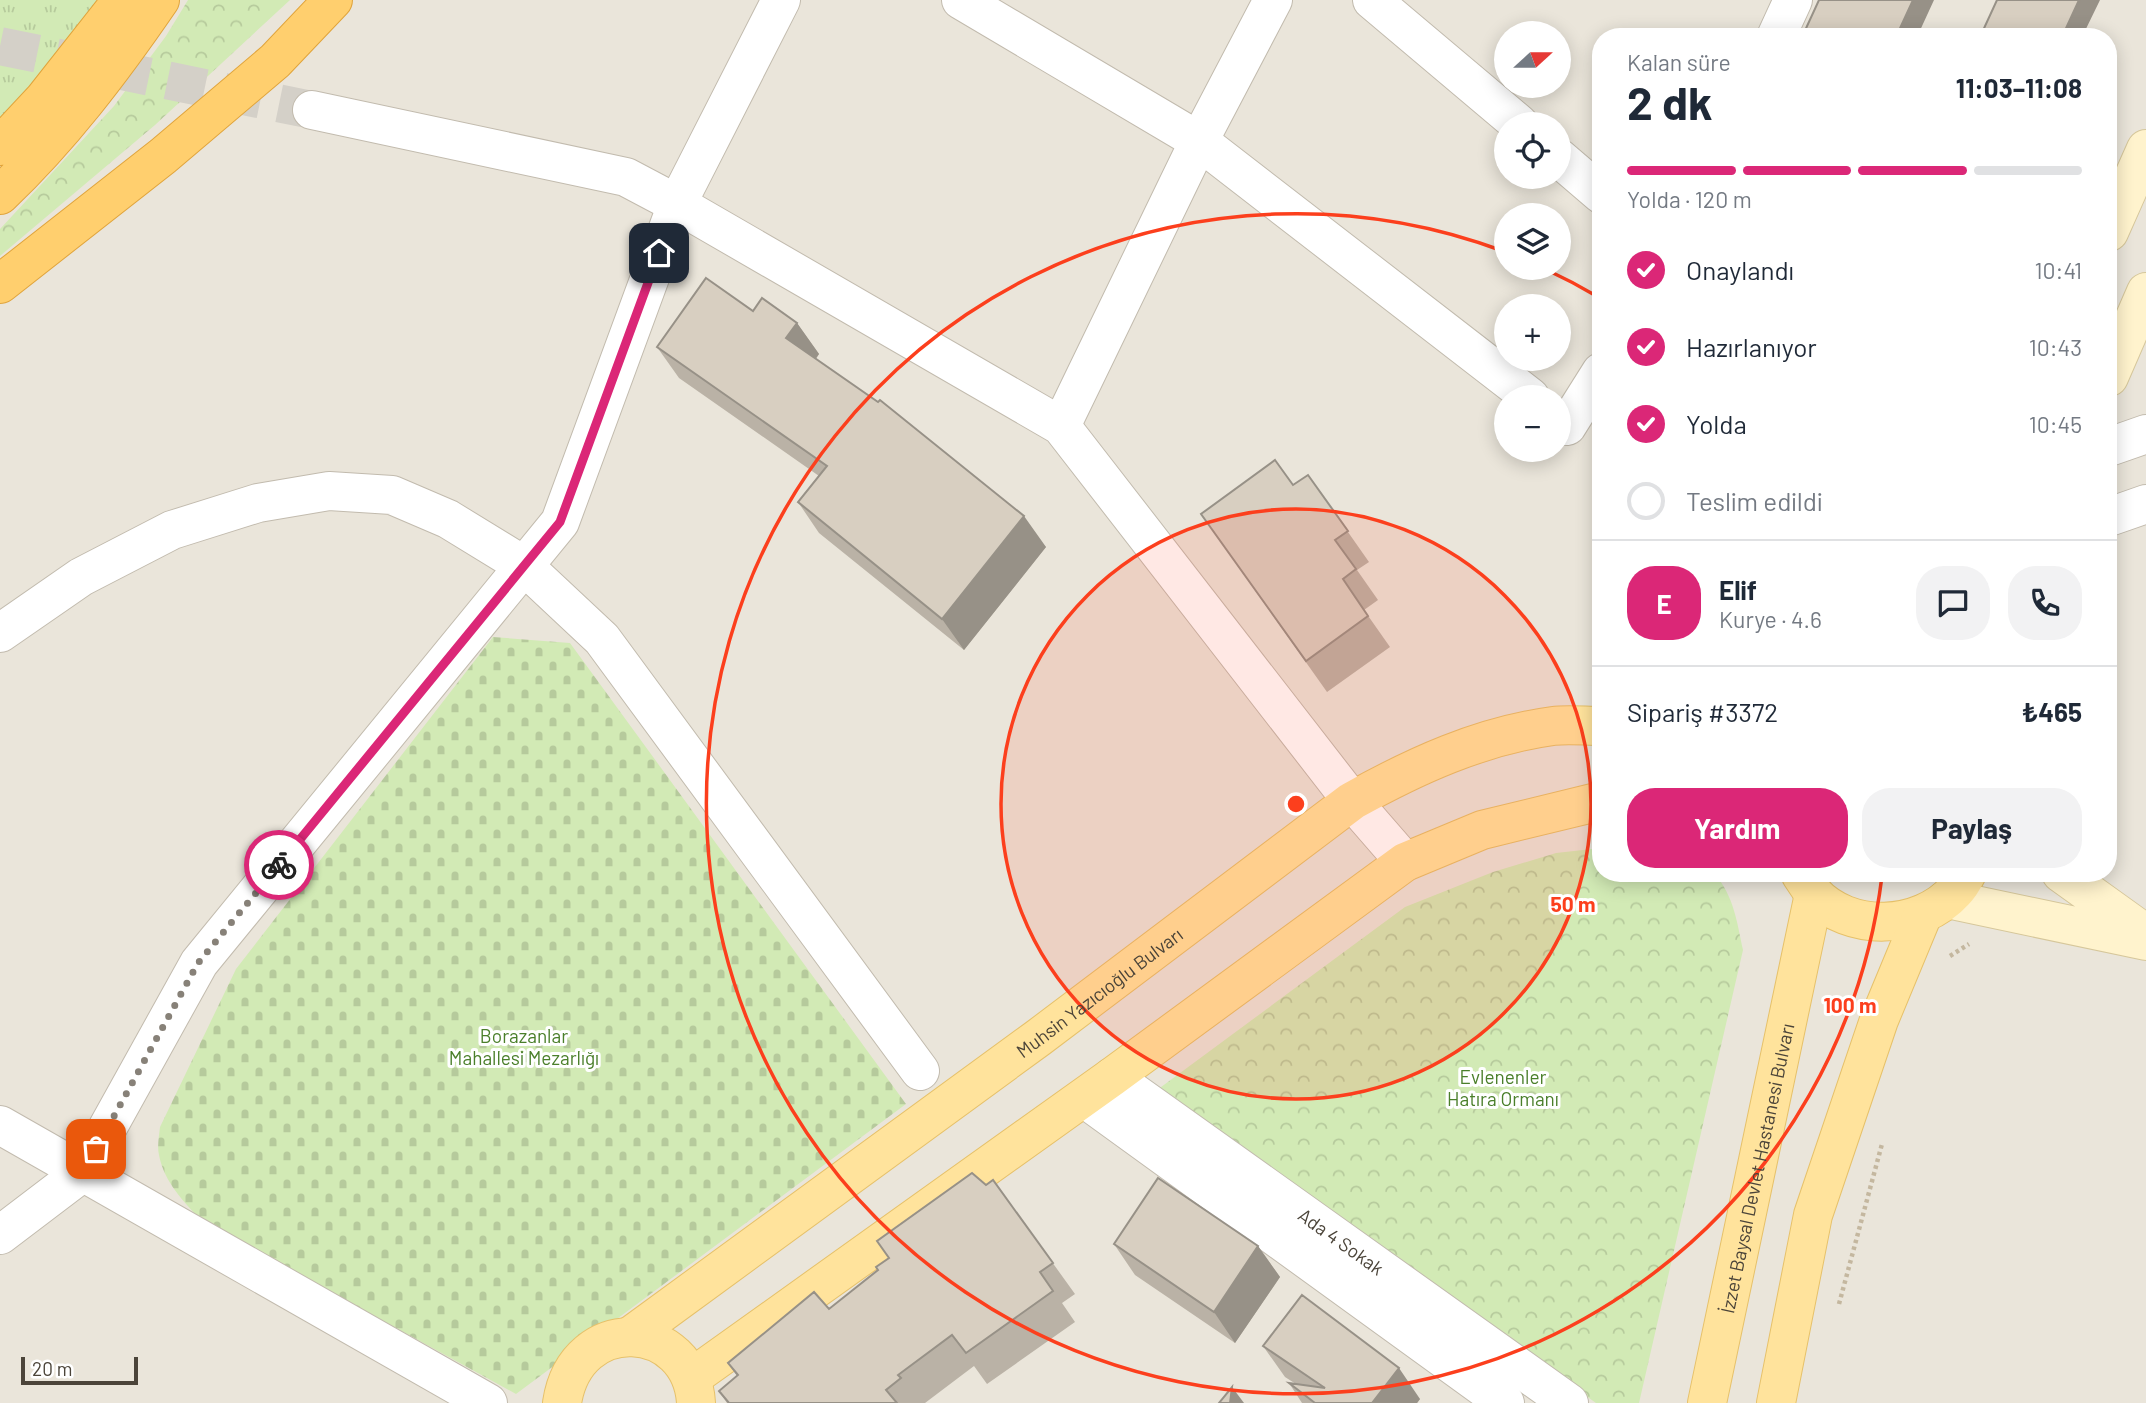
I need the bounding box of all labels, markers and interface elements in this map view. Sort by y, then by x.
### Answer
north arrow [1494,21,1572,98]
map controls [1494,21,1571,462]
text: Kalan süre [1627,48,1731,76]
text: 11:03–11:08 [1956,72,2082,103]
text: 2 dk [1627,74,1713,129]
button: locate [1494,112,1571,189]
text: Yolda · 120 m [1627,185,1752,213]
button: layers [1494,203,1571,280]
pin [629,223,689,283]
icon: home [640,234,678,272]
icon: check [1627,251,1665,289]
text: Onaylandı [1686,254,1794,285]
text: 10:41 [2035,256,2082,284]
button: + [1494,294,1571,371]
icon: check [1627,328,1665,366]
text: Hazırlanıyor [1686,331,1817,362]
text: 10:43 [2029,333,2082,361]
button: − [1494,385,1571,462]
icon: check [1627,405,1665,443]
text: Yolda [1686,408,1747,439]
text: 10:45 [2029,410,2082,438]
text: Teslim edildi [1686,485,1823,516]
button: chat [1916,566,1990,640]
button: phone [2008,566,2082,640]
text: Elif [1719,574,1757,605]
text: E [1656,588,1672,619]
text: Kurye · 4.6 [1719,605,1822,633]
text: Sipariş #3372 [1627,696,1778,727]
text: ₺465 [2021,696,2082,727]
button: Yardım [1627,788,1848,868]
button: Paylaş [1862,788,2082,868]
centre of rings [1284,792,1308,816]
courier [244,830,314,900]
icon: bike [260,846,298,884]
text: 50 m [1550,891,1596,916]
street label: Muhsin Yazıcıoğlu Bulvarı [1011,922,1186,1062]
text: 100 m [1823,992,1877,1017]
street label: İzzet Baysal Devlet Hastanesi Bulvarı [1715,1021,1798,1315]
park label: Borazanlar Mahallesi Mezarlığı [449,1024,599,1069]
park label: Evlenenler Hatıra Ormanı [1447,1065,1559,1110]
pin [66,1119,126,1179]
icon: bag [77,1130,115,1168]
street label: Ada 4 Sokak [1294,1202,1389,1279]
scale bar [21,1354,138,1386]
text: 20 m [32,1357,72,1380]

